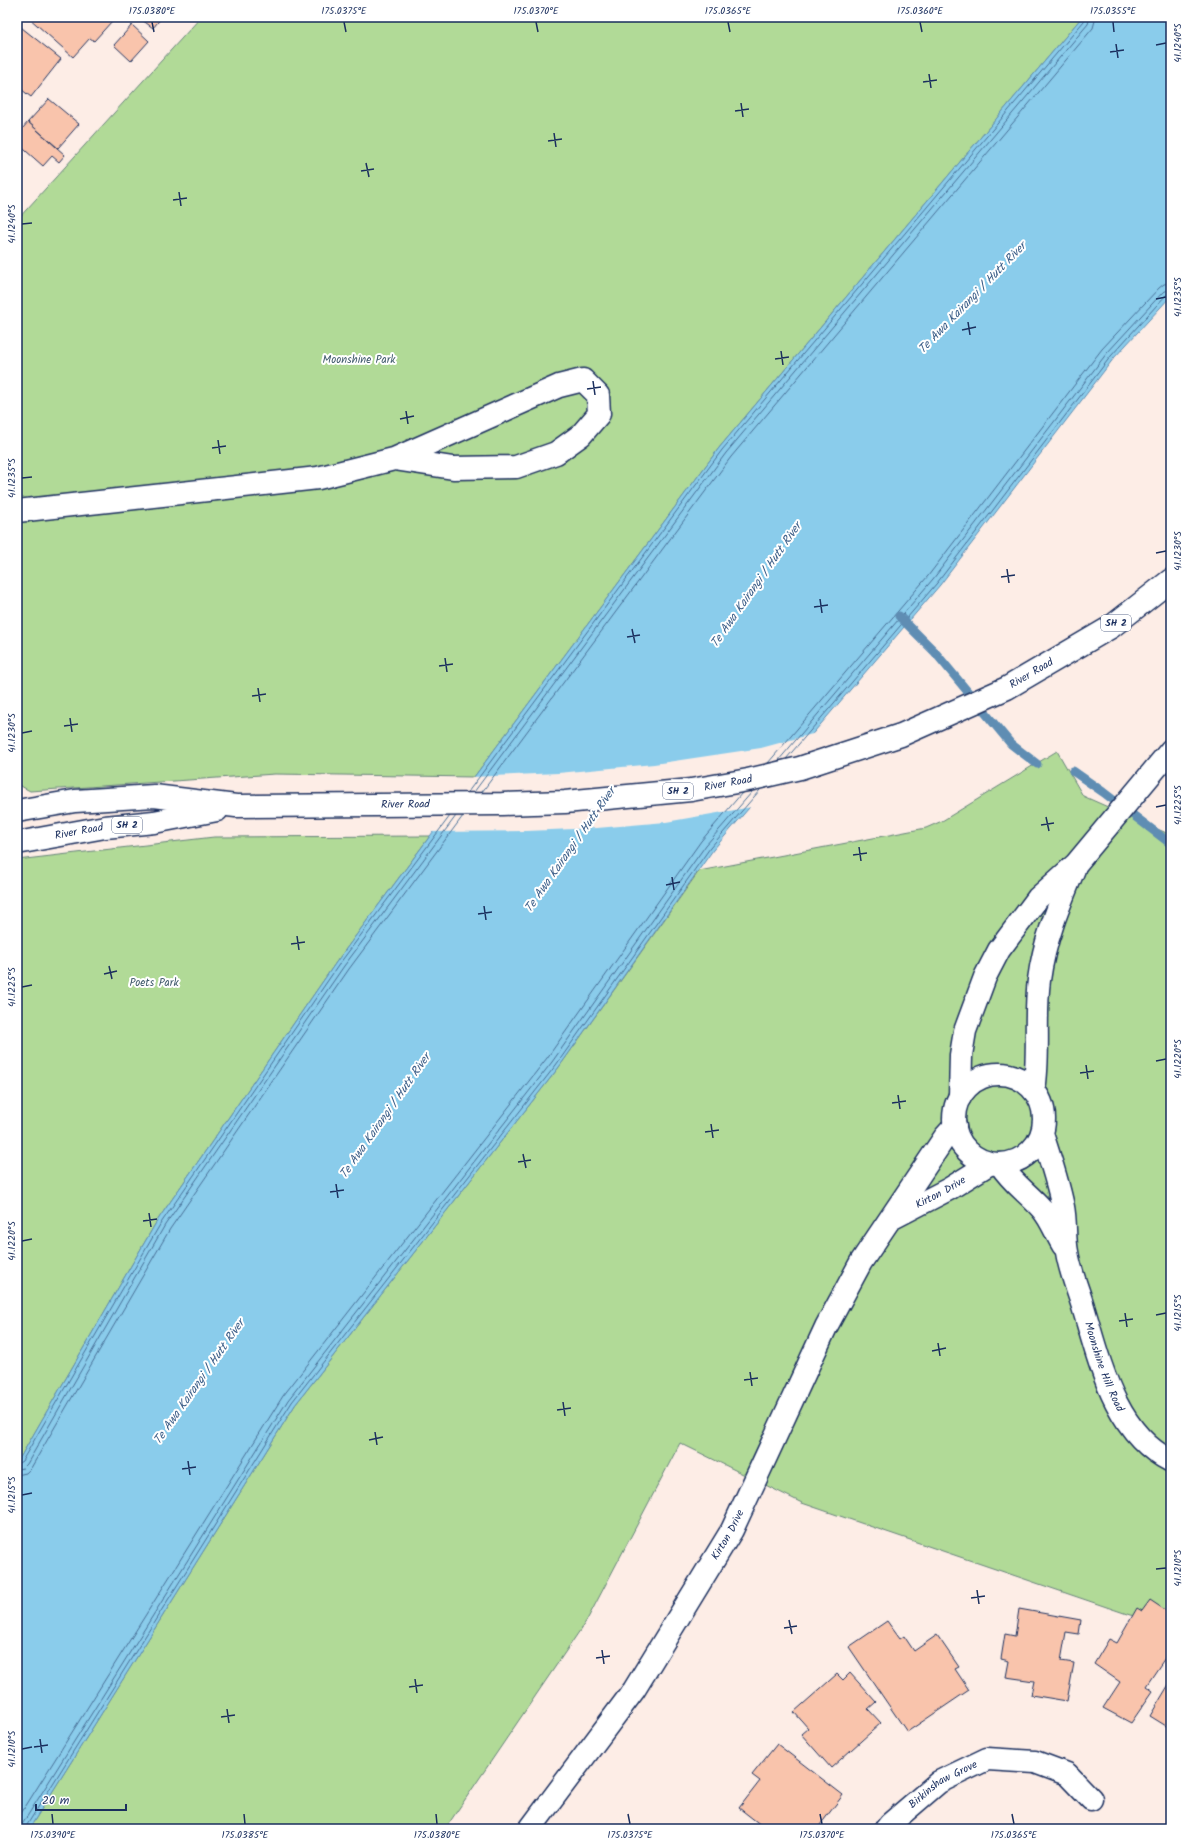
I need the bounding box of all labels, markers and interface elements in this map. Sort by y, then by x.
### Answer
text: 175.0380°E [129,3,176,19]
text: 175.0375°E [321,3,368,19]
text: 175.0370°E [513,3,560,19]
text: 175.0365°E [705,3,752,19]
text: 175.0360°E [897,3,944,19]
text: 175.0355°E [1090,3,1137,19]
text: 41.1240°S [1170,23,1186,63]
text: 41.1240°S [4,204,20,244]
water label: Te Awa Kairangi / Hutt River [914,236,1033,358]
text: 41.1235°S [1170,276,1186,317]
park label: Moonshine Park [323,351,396,369]
text: 41.1235°S [4,457,20,498]
water label: Te Awa Kairangi / Hutt River [706,516,808,651]
text: 41.1230°S [1170,531,1186,571]
road number: SH 2 [1101,615,1131,631]
street label: River Road [1006,653,1057,694]
text: 41.1230°S [4,713,20,753]
street label: River Road [703,770,755,797]
water label: Te Awa Kairangi / Hutt River [520,781,622,916]
road number: SH 2 [663,783,693,799]
text: 41.1225°S [1170,784,1186,825]
street label: River Road [381,796,430,814]
road number: SH 2 [112,817,142,833]
street label: River Road [53,818,105,845]
text: 41.1225°S [4,966,20,1007]
park label: Poets Park [129,974,179,992]
text: 41.1220°S [1170,1039,1186,1079]
water label: Te Awa Kairangi / Hutt River [335,1047,437,1182]
street label: Kirton Drive [912,1171,970,1214]
text: 41.1220°S [4,1221,20,1261]
text: 41.1215°S [1170,1294,1186,1332]
water label: Te Awa Kairangi / Hutt River [149,1313,251,1448]
street label: Moonshine Hill Road [1079,1320,1129,1416]
text: 41.1215°S [4,1476,20,1514]
street label: Kirton Drive [707,1507,749,1564]
text: 41.1210°S [1170,1549,1186,1586]
text: 41.1210°S [4,1730,20,1767]
street label: Birkinshaw Grove [905,1756,981,1813]
scale bar [36,1786,126,1812]
text: 20 m [42,1791,70,1810]
text: 175.0390°E [30,1827,77,1843]
text: 175.0385°E [222,1827,270,1843]
text: 175.0380°E [414,1827,461,1843]
text: 175.0375°E [607,1827,654,1843]
text: 175.0370°E [799,1827,846,1843]
text: 175.0365°E [991,1827,1038,1843]

